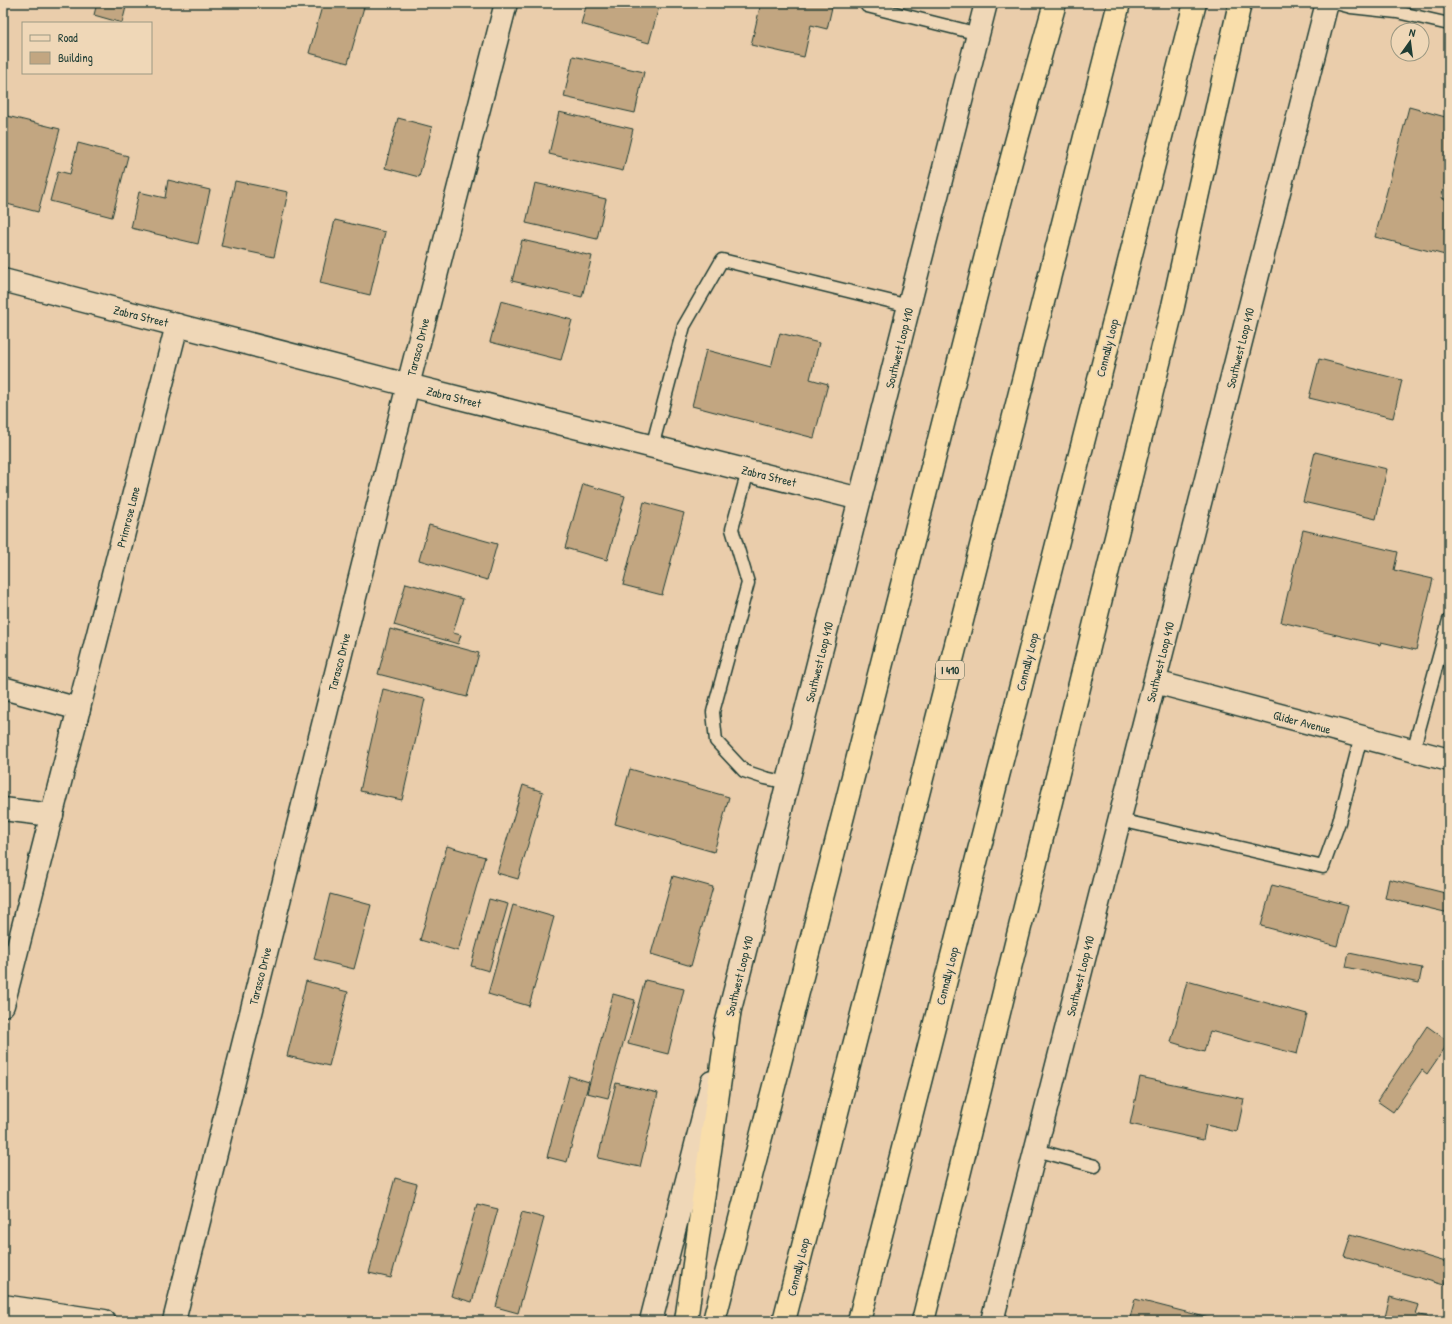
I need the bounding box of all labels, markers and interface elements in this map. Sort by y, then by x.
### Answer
legend [22,22,152,74]
north arrow [1390,22,1430,62]
text: N [1408,25,1417,40]
text: Road [58,29,78,46]
text: Building [58,49,93,66]
street label: Zabra Street [112,301,171,331]
street label: Southwest Loop 410 [881,306,917,390]
street label: Southwest Loop 410 [1222,306,1258,390]
street label: Tarasco Drive [403,316,433,378]
street label: Connally Loop [1092,317,1122,379]
street label: Zabra Street [425,382,484,412]
street label: Zabra Street [740,461,799,491]
street label: Primrose Lane [112,485,144,549]
street label: Southwest Loop 410 [801,620,837,704]
street label: Southwest Loop 410 [1142,620,1178,704]
street label: Tarasco Drive [324,631,354,693]
street label: Connally Loop [1012,631,1042,693]
road number: I 410 [936,661,964,679]
street label: Glider Avenue [1271,706,1333,738]
street label: Southwest Loop 410 [721,934,757,1018]
street label: Southwest Loop 410 [1062,934,1098,1018]
street label: Tarasco Drive [245,945,275,1007]
street label: Connally Loop [932,945,962,1007]
street label: Connally Loop [783,1236,813,1298]

